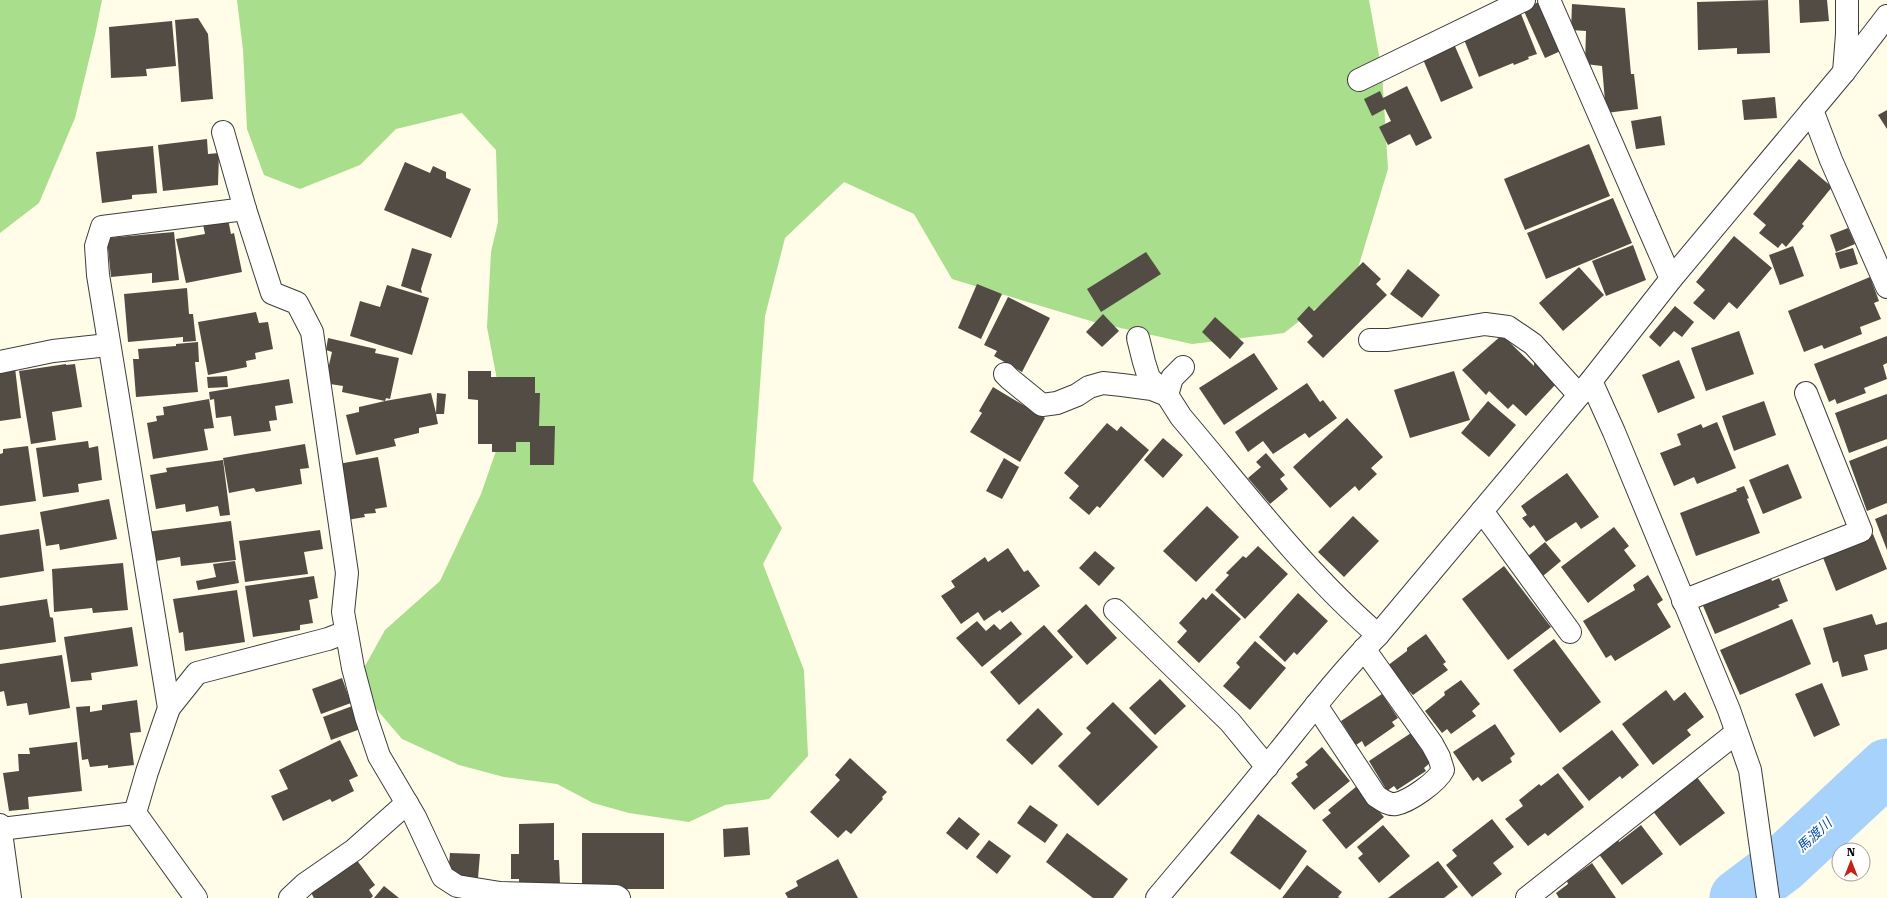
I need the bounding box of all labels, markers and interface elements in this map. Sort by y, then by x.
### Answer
water label: 馬渡川 [1793,813,1836,855]
north arrow [1831,842,1871,882]
text: N [1847,846,1856,859]

